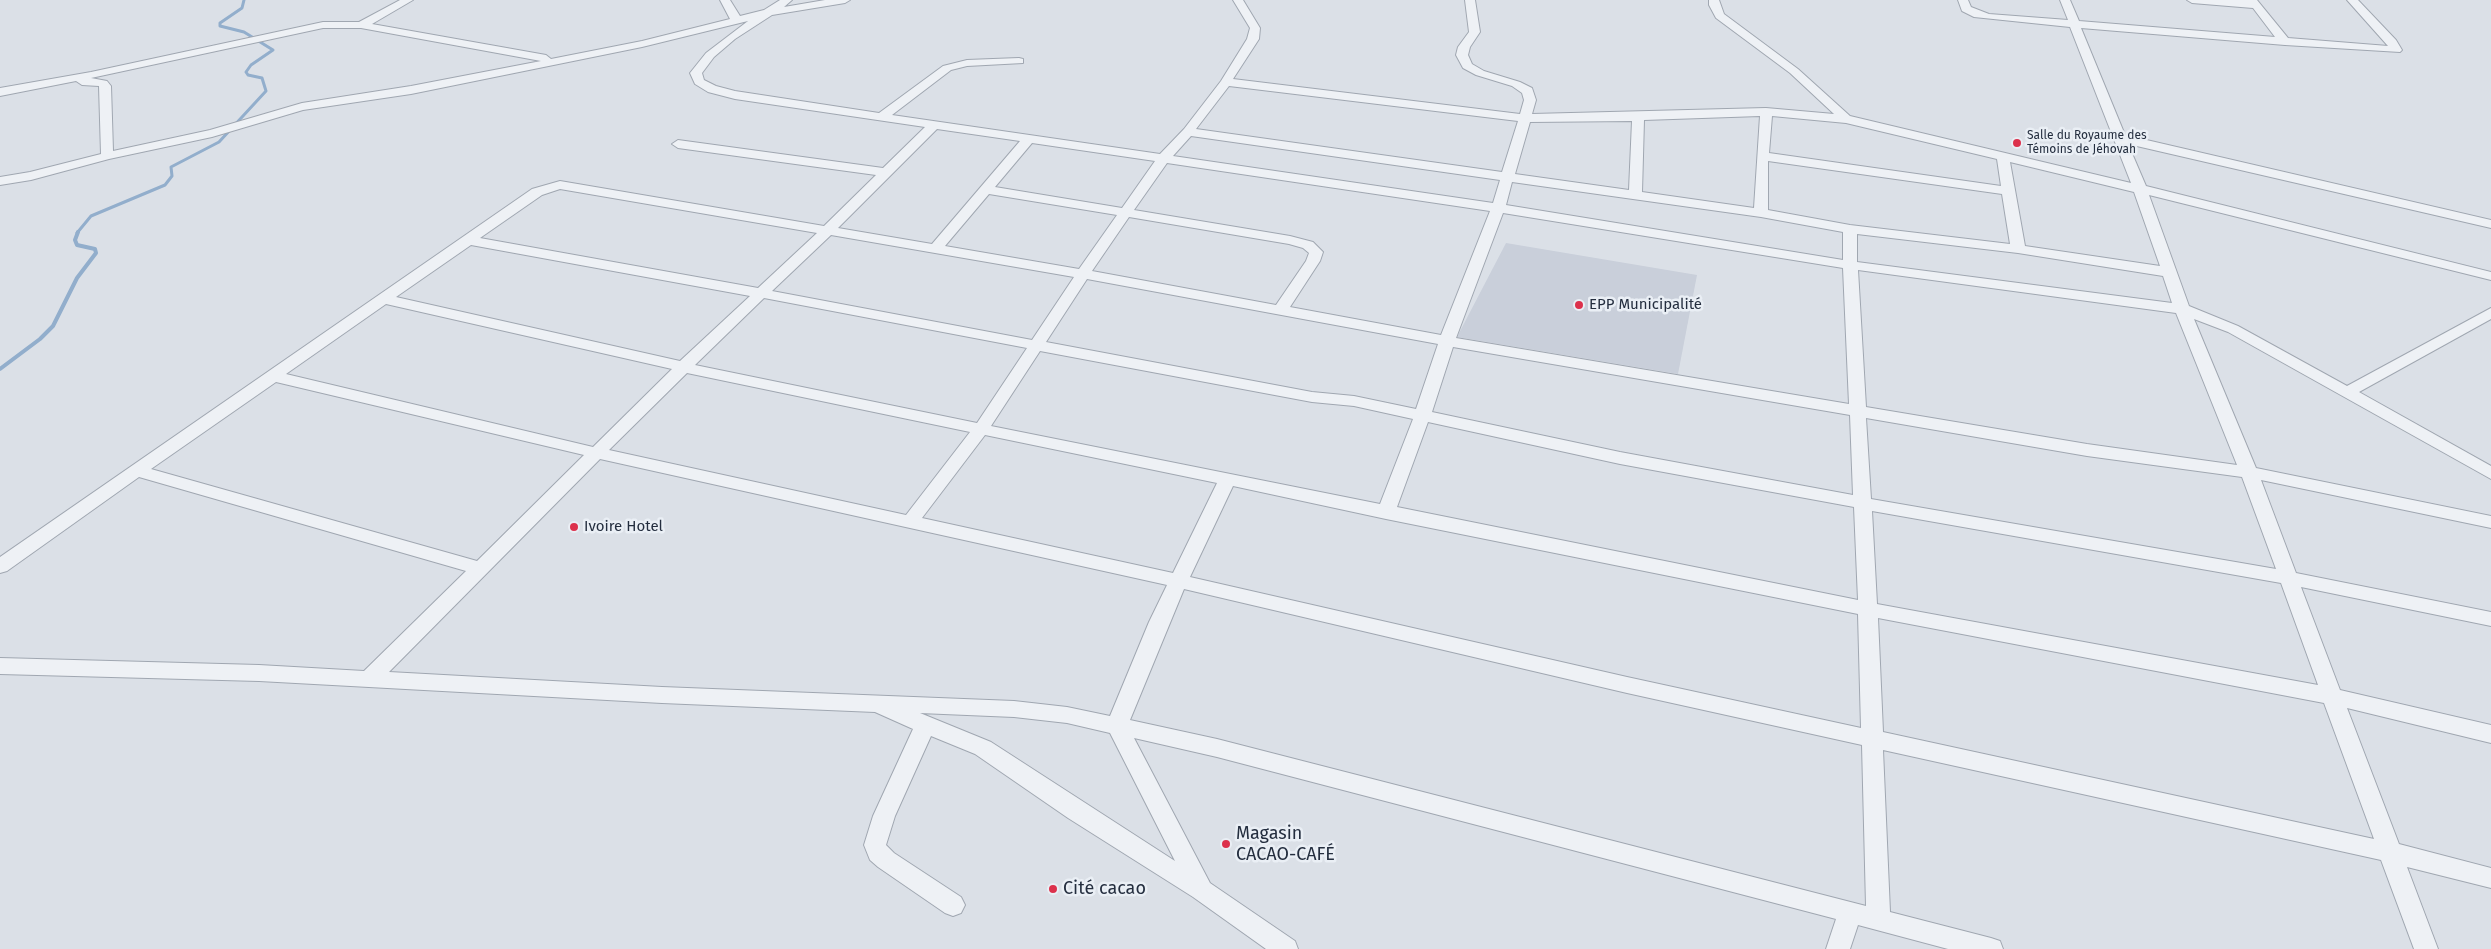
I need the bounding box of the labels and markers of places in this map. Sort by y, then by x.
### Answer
place label: Salle du Royaume des Témoins de Jéhovah [2027,129,2147,157]
marker: Salle du Royaume des Témoins de Jéhovah [2011,137,2023,149]
place label: EPP Municipalité [1589,296,1702,314]
marker: EPP Municipalité [1573,299,1585,311]
place label: Ivoire Hotel [584,518,663,536]
marker: Ivoire Hotel [568,521,580,533]
place label: Magasin CACAO-CAFÉ [1236,823,1335,866]
marker: Magasin CACAO-CAFÉ [1220,838,1232,850]
place label: Cité cacao [1063,878,1146,900]
marker: Cité cacao [1047,883,1059,895]

